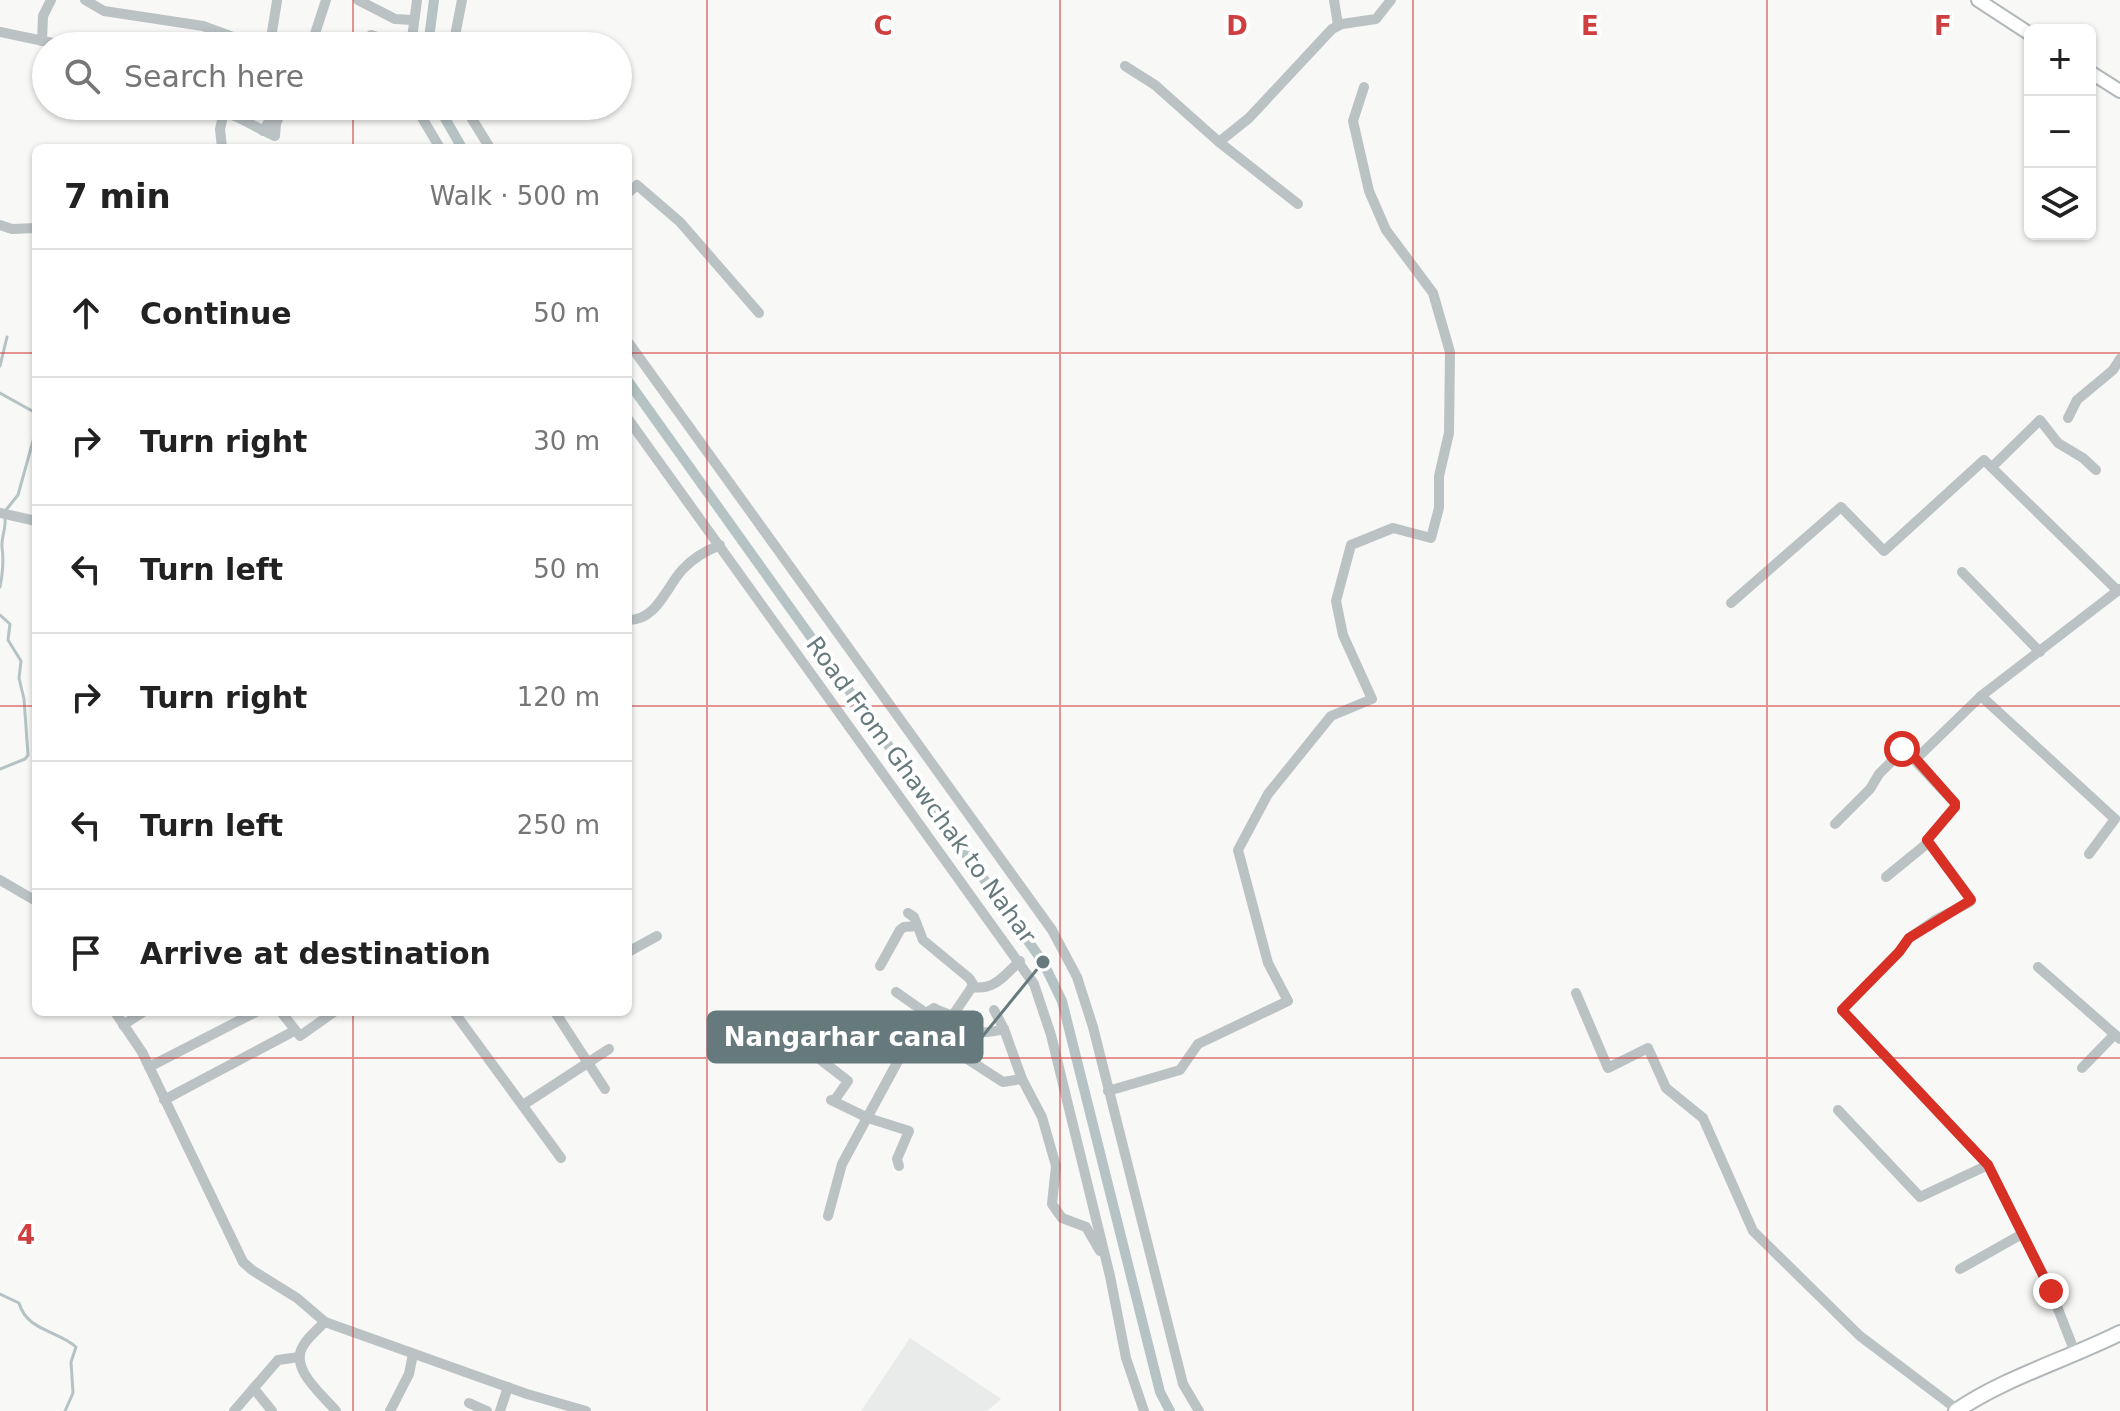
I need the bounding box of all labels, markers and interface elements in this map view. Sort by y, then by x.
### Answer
text: C [873,11,893,41]
text: D [1226,11,1248,41]
text: E [1581,11,1599,41]
text: F [1934,11,1952,41]
map controls [2024,24,2096,240]
button: + [2024,24,2096,96]
search box [32,32,632,120]
icon: search [60,54,104,98]
text: Search here [124,59,304,94]
button: − [2024,96,2096,168]
button: layers [2024,168,2096,240]
text: 7 min [64,176,171,216]
text: Walk · 500 m [430,181,600,211]
icon: ahead [64,291,108,335]
text: Continue [140,296,292,331]
text: 50 m [533,298,600,328]
icon: right [64,419,108,463]
text: Turn right [140,424,307,459]
text: 30 m [533,426,600,456]
icon: left [64,547,108,591]
text: Turn left [140,552,283,587]
text: 50 m [533,554,600,584]
street label: Road From Ghawchak to Nahar [800,631,1042,949]
icon: right [64,675,108,719]
text: Turn right [140,680,307,715]
text: 120 m [517,682,600,712]
route start [1884,731,1920,767]
icon: left [64,803,108,847]
text: Turn left [140,808,283,843]
text: 250 m [517,810,600,840]
icon: arrive [64,931,108,975]
text: Arrive at destination [140,936,491,971]
callout: Nangarhar canal [708,1012,982,1062]
text: Nangarhar canal [724,1022,966,1052]
text: 4 [17,1220,35,1250]
route end [2033,1273,2069,1309]

